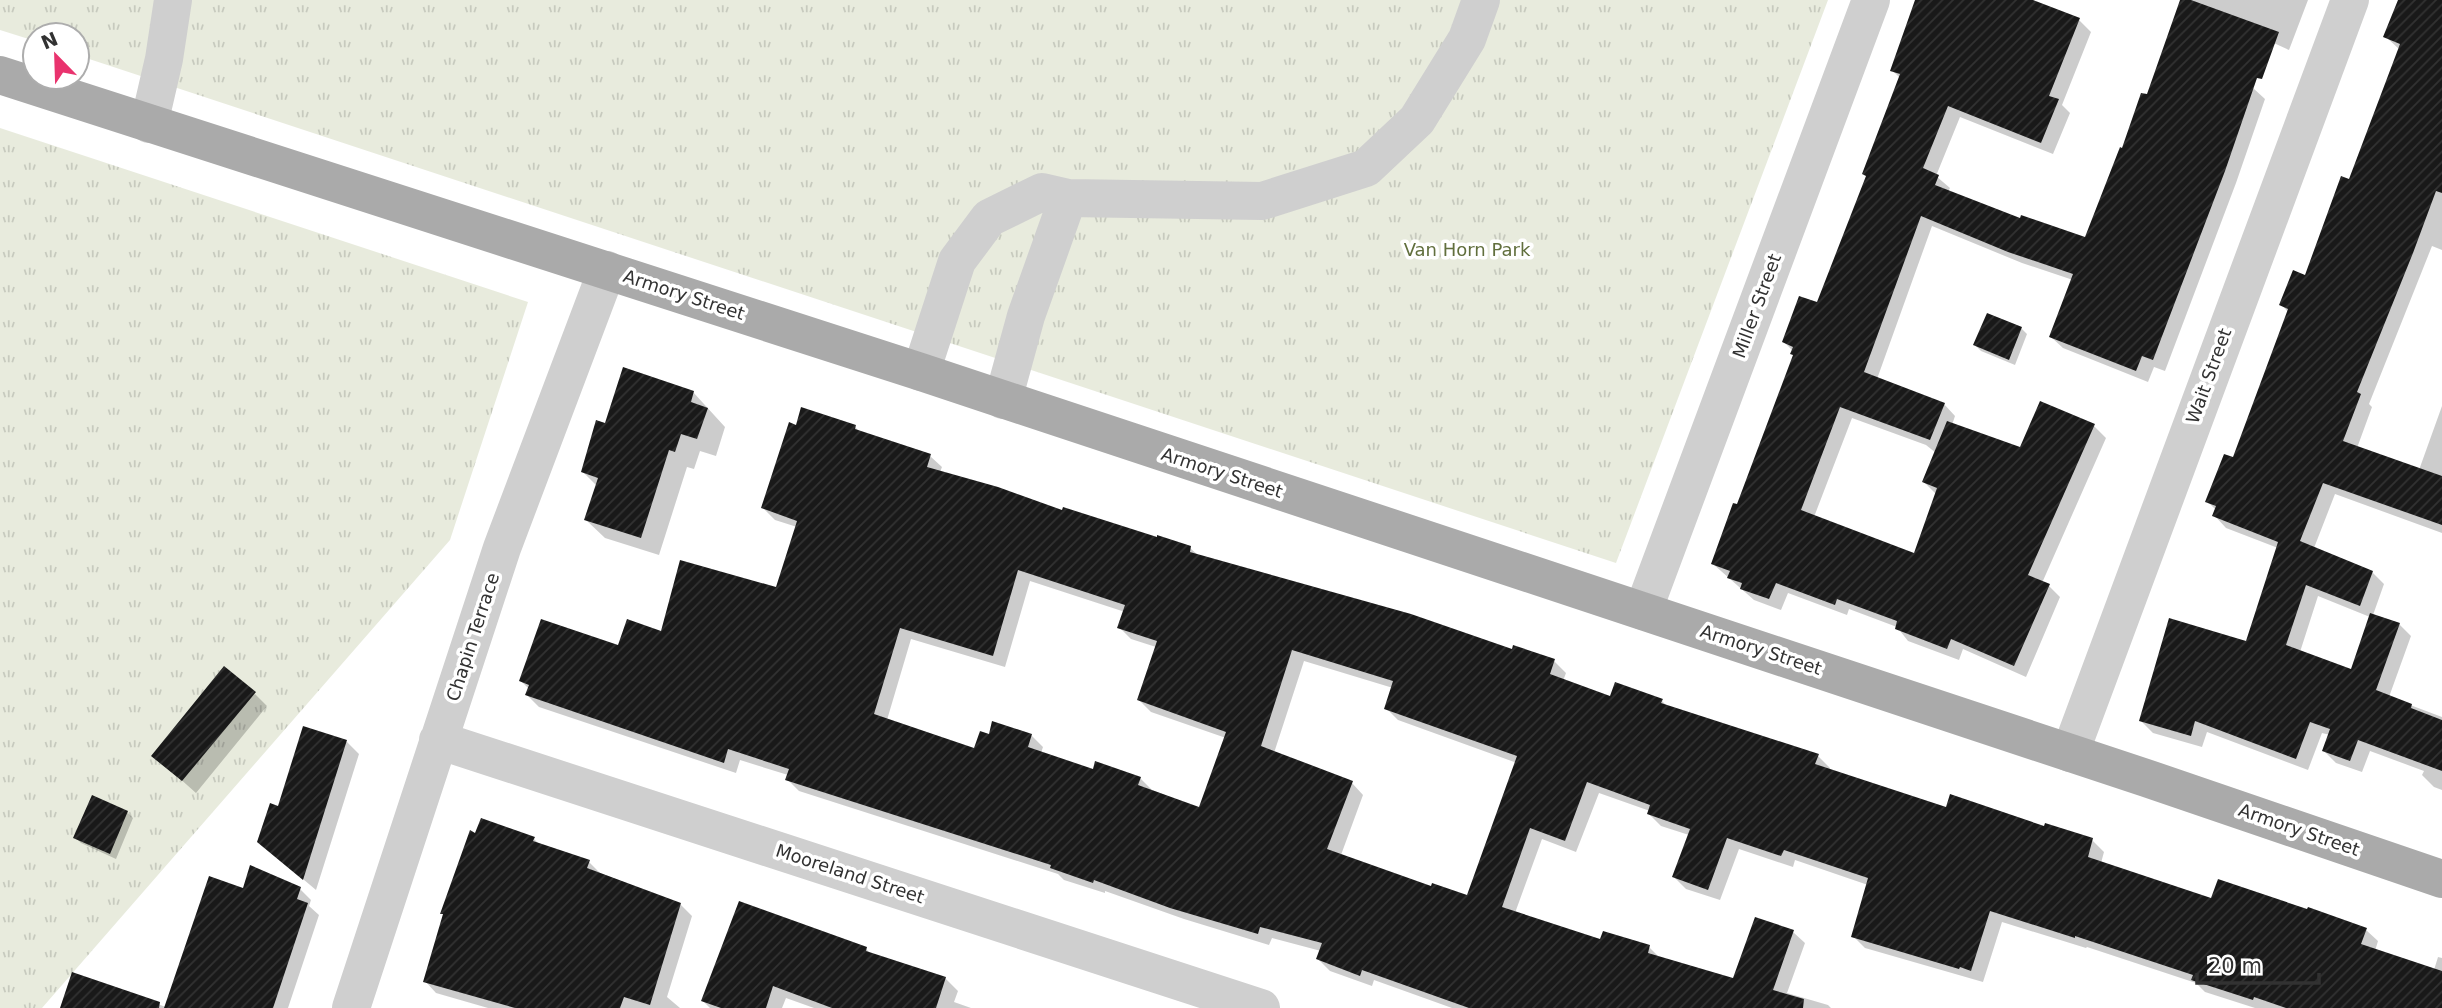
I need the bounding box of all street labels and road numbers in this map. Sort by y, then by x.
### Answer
street label: Miller Street [1728,251,1785,361]
street label: Armory Street [621,265,748,324]
street label: Wait Street [2182,325,2236,426]
street label: Armory Street [1159,443,1286,502]
street label: Chapin Terrace [442,570,503,704]
street label: Armory Street [1698,620,1825,679]
street label: Armory Street [2236,799,2362,860]
street label: Mooreland Street [773,840,927,907]

